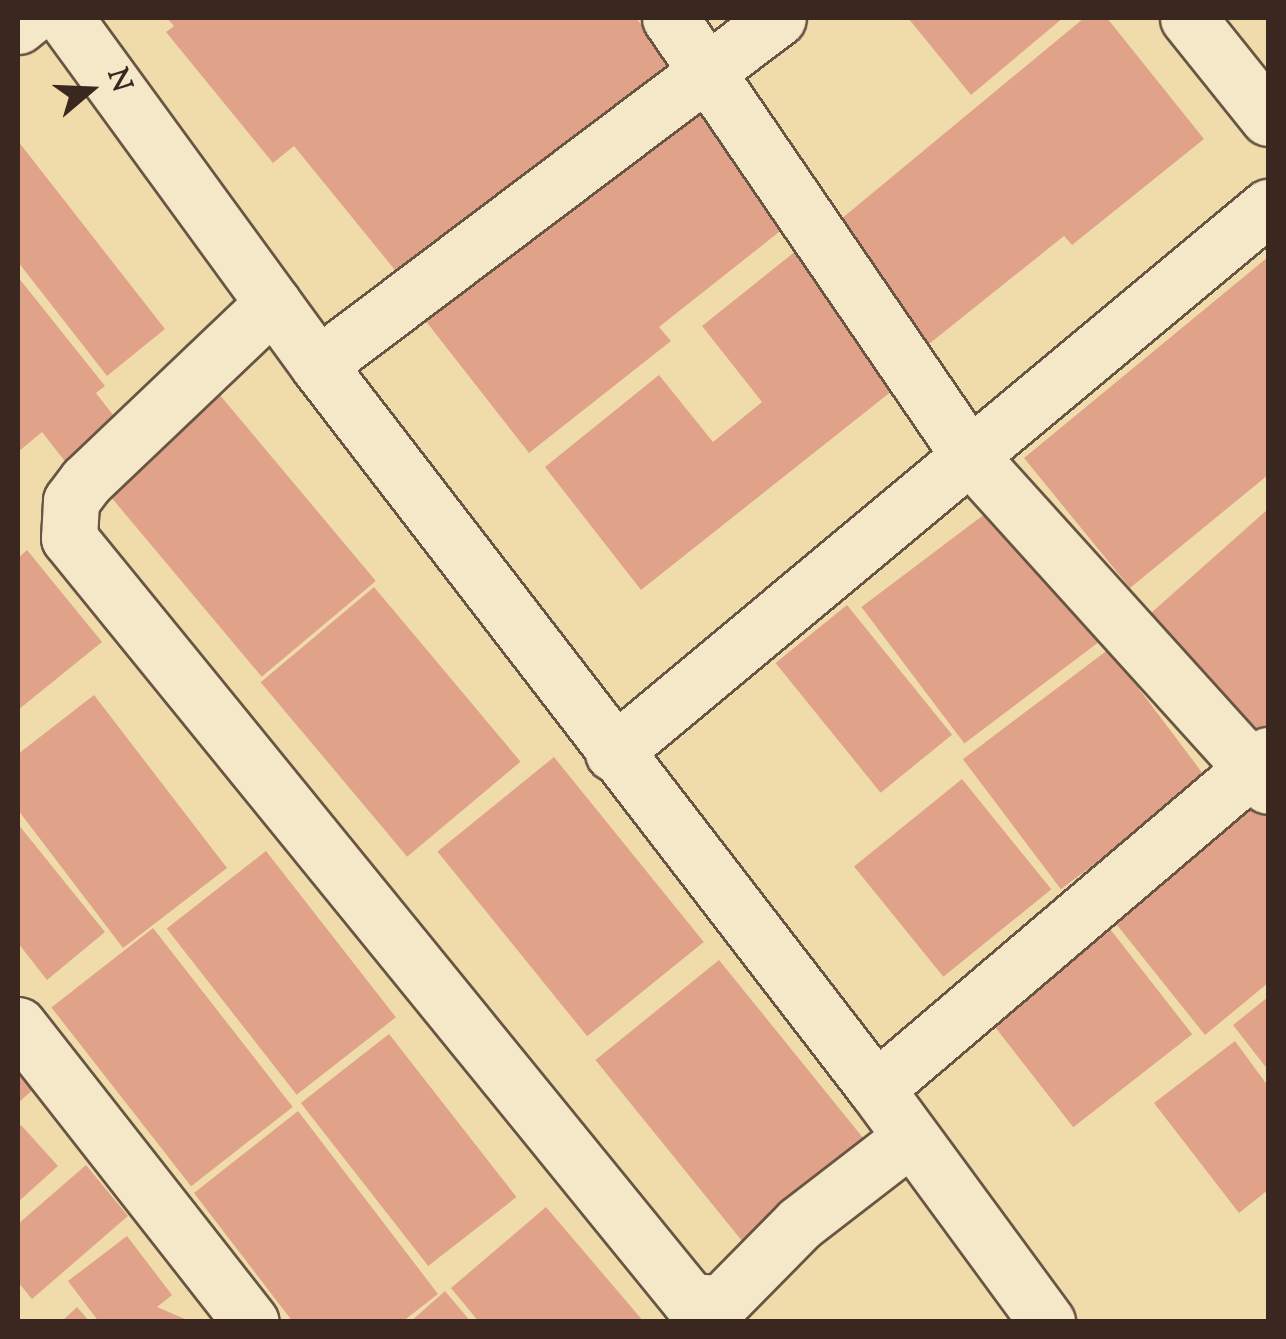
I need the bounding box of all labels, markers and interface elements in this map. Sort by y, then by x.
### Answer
north arrow [40,40,140,140]
text: N [96,63,141,97]

